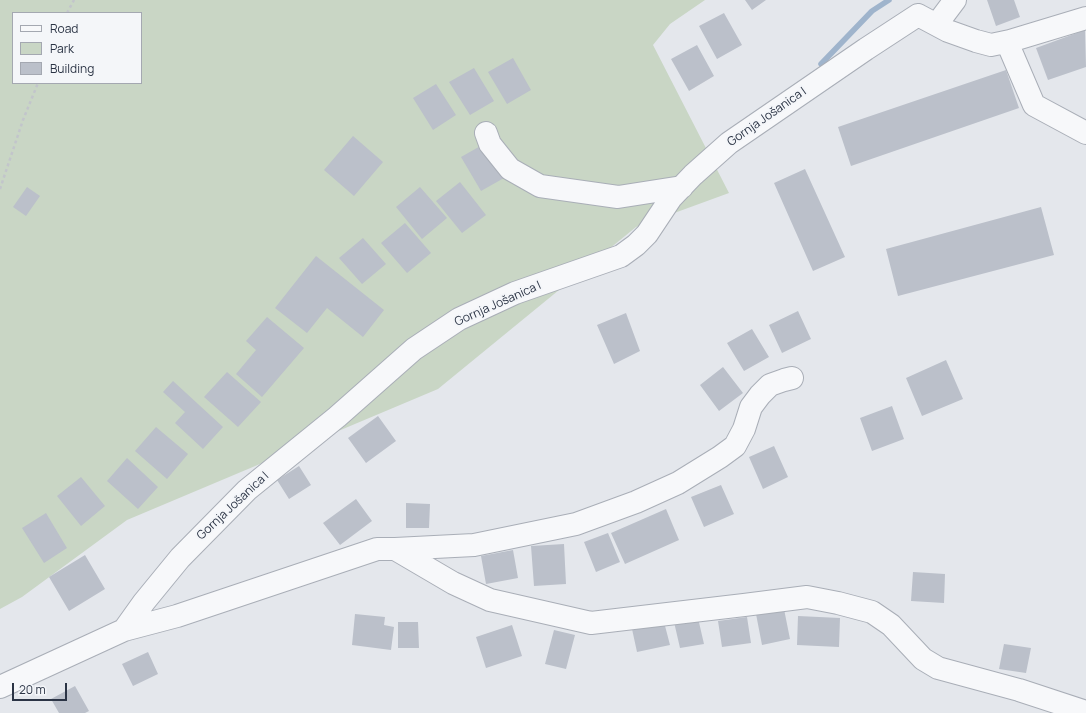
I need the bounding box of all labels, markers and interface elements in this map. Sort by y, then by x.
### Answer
legend [12,12,142,84]
text: Road [50,20,78,37]
text: Park [50,40,74,57]
text: Building [50,60,94,77]
street label: Gornja Jošanica I [725,84,809,150]
street label: Gornja Jošanica I [453,278,543,330]
street label: Gornja Jošanica I [194,469,272,543]
scale bar [14,675,69,701]
text: 20 m [19,681,46,698]

